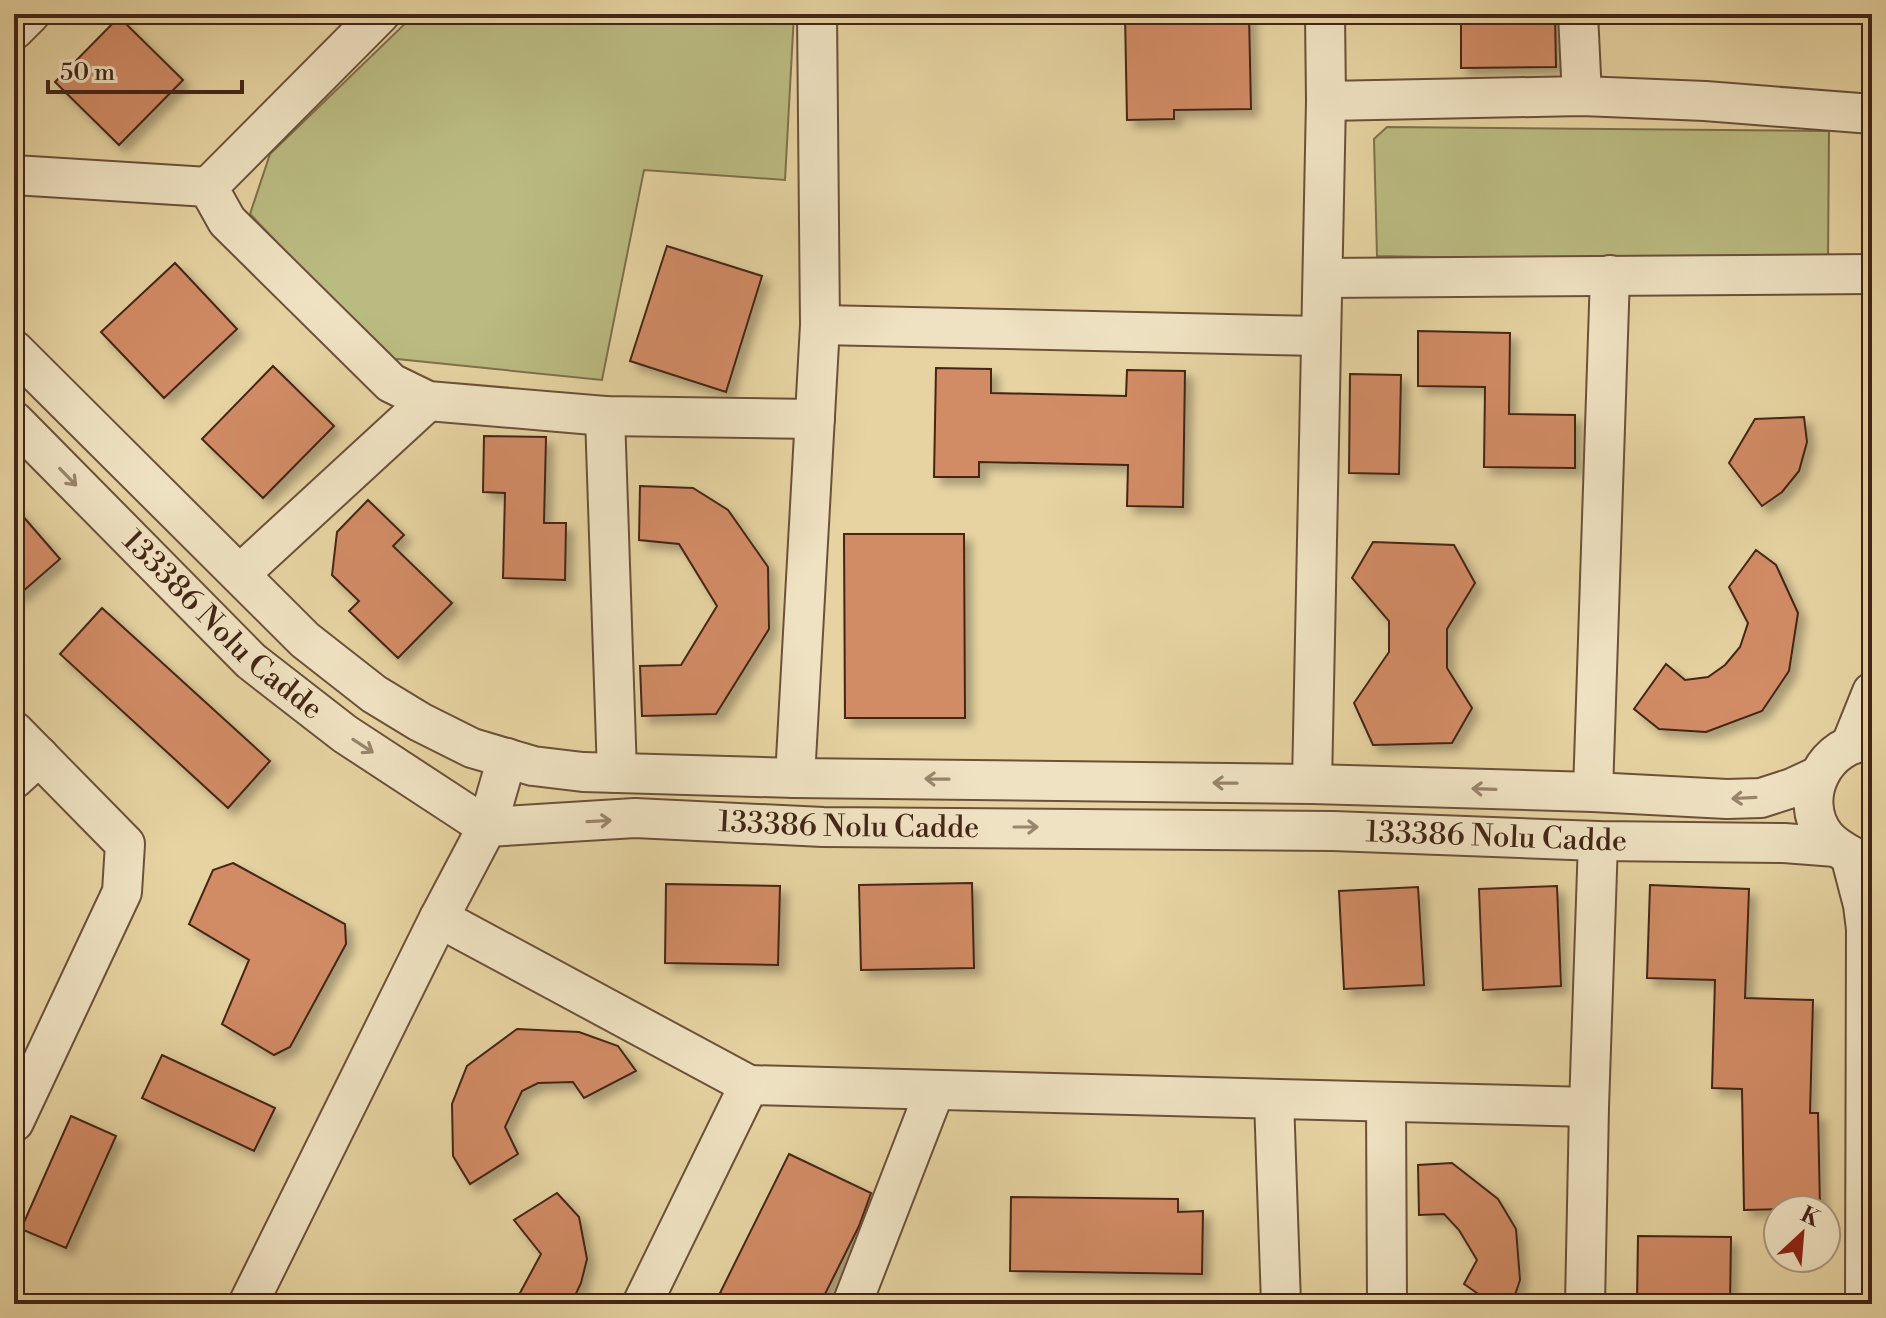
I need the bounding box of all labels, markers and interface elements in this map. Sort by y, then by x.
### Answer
scale bar [48,44,242,94]
text: 50 m [60,58,115,88]
one-way arrow [58,467,77,486]
street label: 133386 Nolu Cadde [114,522,330,728]
one-way arrow [351,738,374,754]
one-way arrow [924,772,951,787]
one-way arrow [1212,775,1239,791]
one-way arrow [1471,782,1498,797]
one-way arrow [1731,791,1758,806]
street label: 133386 Nolu Cadde [717,803,979,847]
one-way arrow [585,813,612,828]
street label: 133386 Nolu Cadde [1365,813,1627,860]
one-way arrow [1012,820,1039,835]
north arrow [1762,1194,1842,1274]
text: K [1796,1201,1825,1234]

